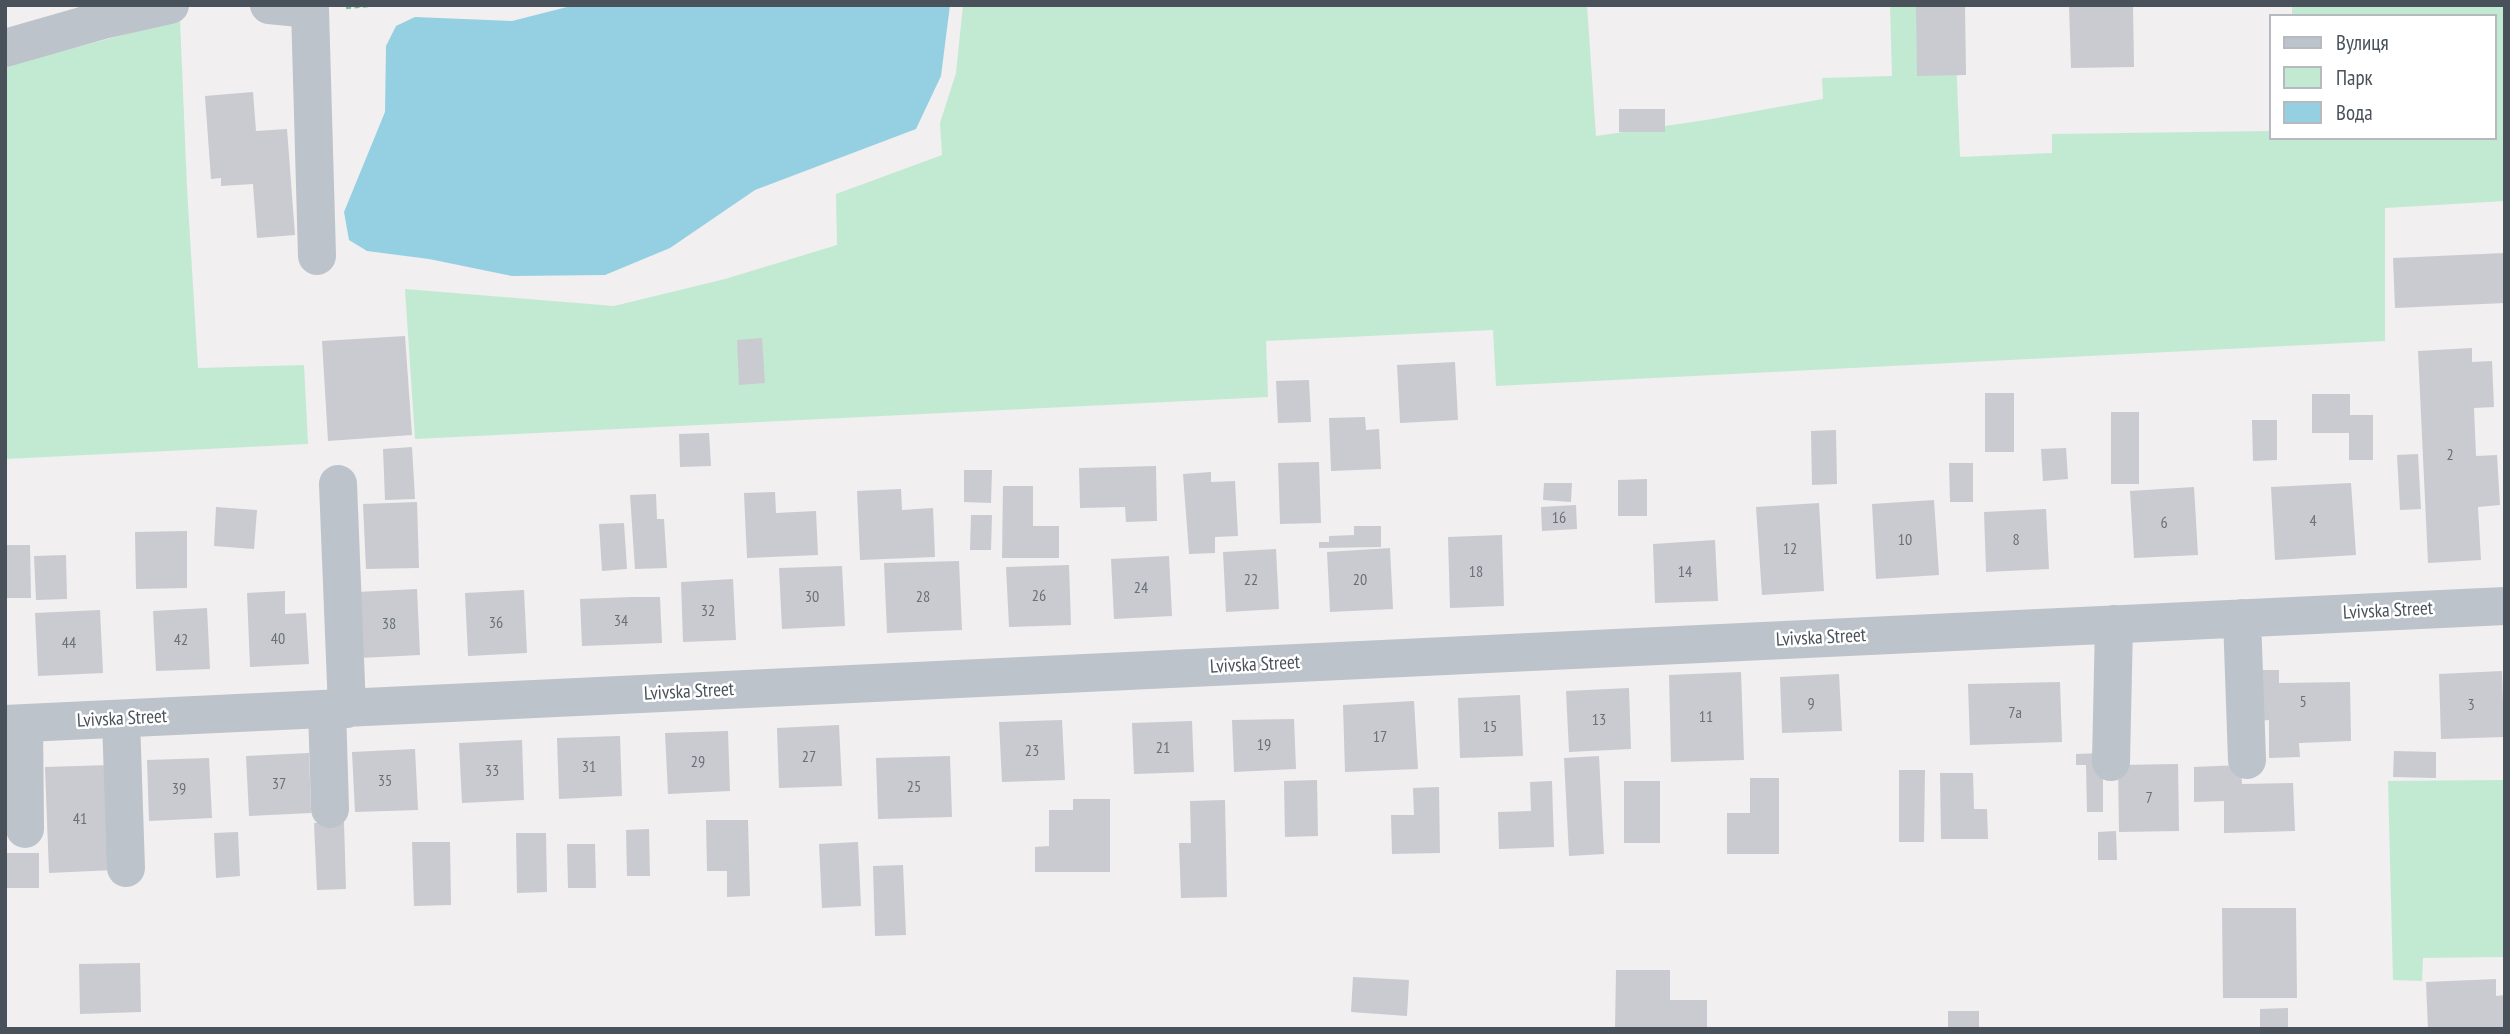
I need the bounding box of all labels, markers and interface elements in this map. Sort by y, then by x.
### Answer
legend [2268,14,2496,140]
text: Вулиця [2336,29,2389,56]
text: Парк [2336,64,2373,91]
text: Вода [2336,99,2373,126]
house number: 2 [2446,445,2454,465]
house number: 16 [1552,508,1566,528]
house number: 4 [2309,511,2317,531]
house number: 6 [2160,513,2168,533]
house number: 10 [1898,530,1912,550]
house number: 8 [2012,530,2020,550]
house number: 12 [1783,539,1797,559]
house number: 18 [1469,562,1483,582]
house number: 14 [1678,562,1692,582]
house number: 22 [1244,570,1258,590]
house number: 20 [1353,570,1367,590]
house number: 24 [1134,578,1148,598]
house number: 26 [1032,586,1046,606]
house number: 30 [805,587,819,607]
house number: 28 [916,587,930,607]
street label: Lvivska Street [2342,597,2434,625]
house number: 32 [701,601,715,621]
house number: 34 [614,611,628,631]
house number: 36 [489,613,503,633]
house number: 38 [382,614,396,634]
street label: Lvivska Street [1775,624,1867,652]
house number: 40 [271,629,285,649]
house number: 42 [174,630,188,650]
house number: 44 [62,633,76,653]
street label: Lvivska Street [1209,651,1301,679]
street label: Lvivska Street [643,678,735,706]
house number: 5 [2299,692,2307,712]
house number: 9 [1807,694,1815,714]
house number: 3 [2467,695,2475,715]
house number: 7а [2008,703,2022,723]
street label: Lvivska Street [76,705,168,733]
house number: 11 [1699,707,1713,727]
house number: 13 [1592,710,1606,730]
house number: 15 [1483,717,1497,737]
house number: 17 [1373,727,1387,747]
house number: 19 [1257,735,1271,755]
house number: 21 [1156,738,1170,758]
house number: 23 [1025,741,1039,761]
house number: 27 [802,747,816,767]
house number: 29 [691,752,705,772]
house number: 31 [582,757,596,777]
house number: 33 [485,761,499,781]
house number: 35 [378,771,392,791]
house number: 37 [272,774,286,794]
house number: 25 [907,777,921,797]
house number: 39 [172,779,186,799]
house number: 7 [2145,788,2153,808]
house number: 41 [73,809,87,829]

